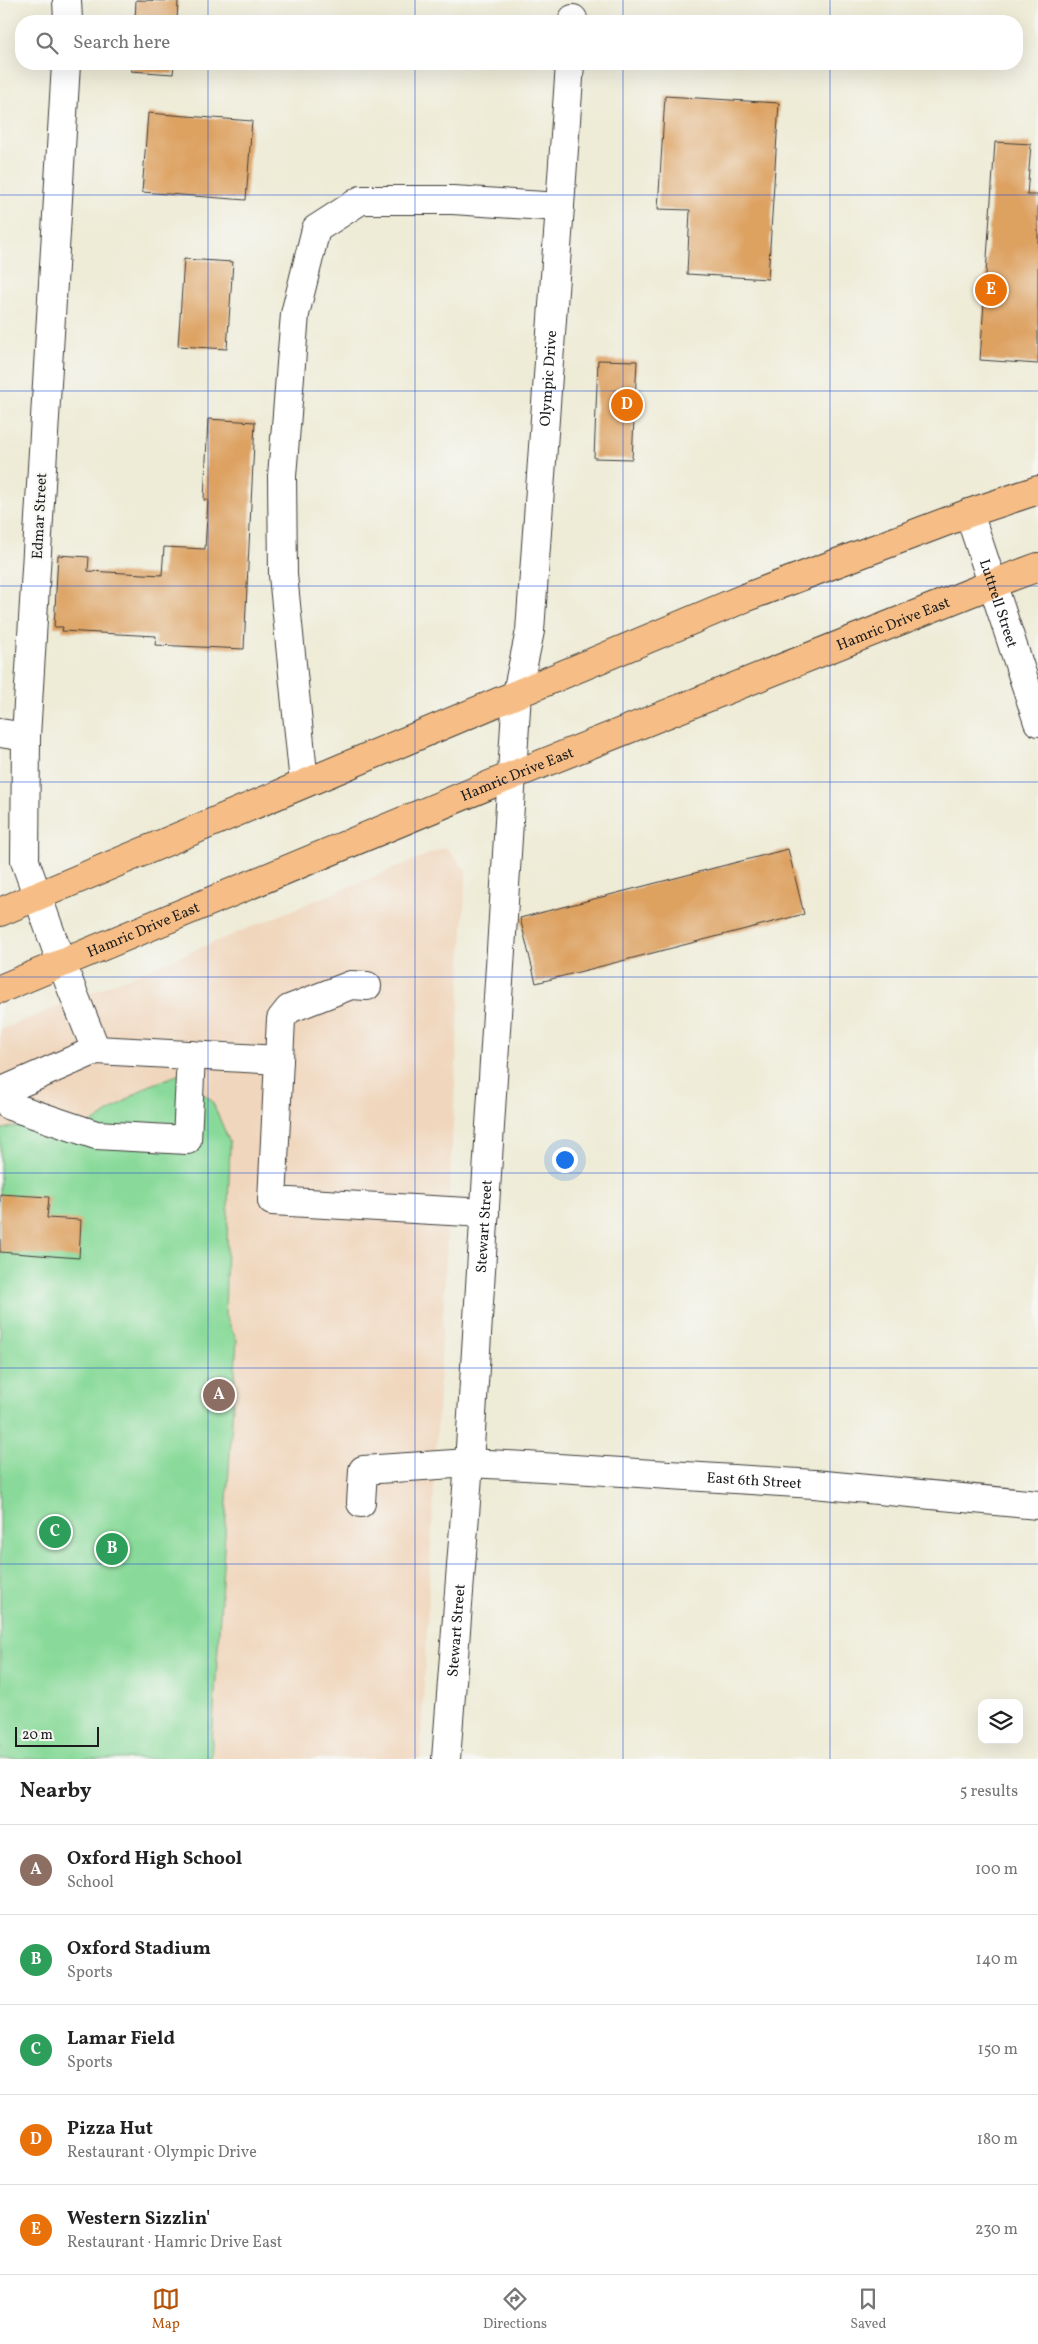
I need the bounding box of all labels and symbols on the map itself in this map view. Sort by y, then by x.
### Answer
pin: E [975,271,1007,309]
street label: Olympic Drive [535,330,563,427]
pin: D [611,386,643,424]
street label: Edmar Street [28,472,53,560]
street label: Luttrell Street [973,557,1022,651]
street label: Hamric Drive East [834,593,953,657]
street label: Hamric Drive East [458,743,577,808]
street label: Hamric Drive East [84,898,203,964]
your location [552,1147,578,1173]
street label: Stewart Street [472,1179,499,1274]
pin: A [203,1376,235,1414]
street label: East 6th Street [706,1468,802,1495]
pin: C [39,1513,71,1551]
pin: B [96,1530,128,1568]
street label: Stewart Street [443,1583,472,1678]
scale bar [15,1724,99,1747]

